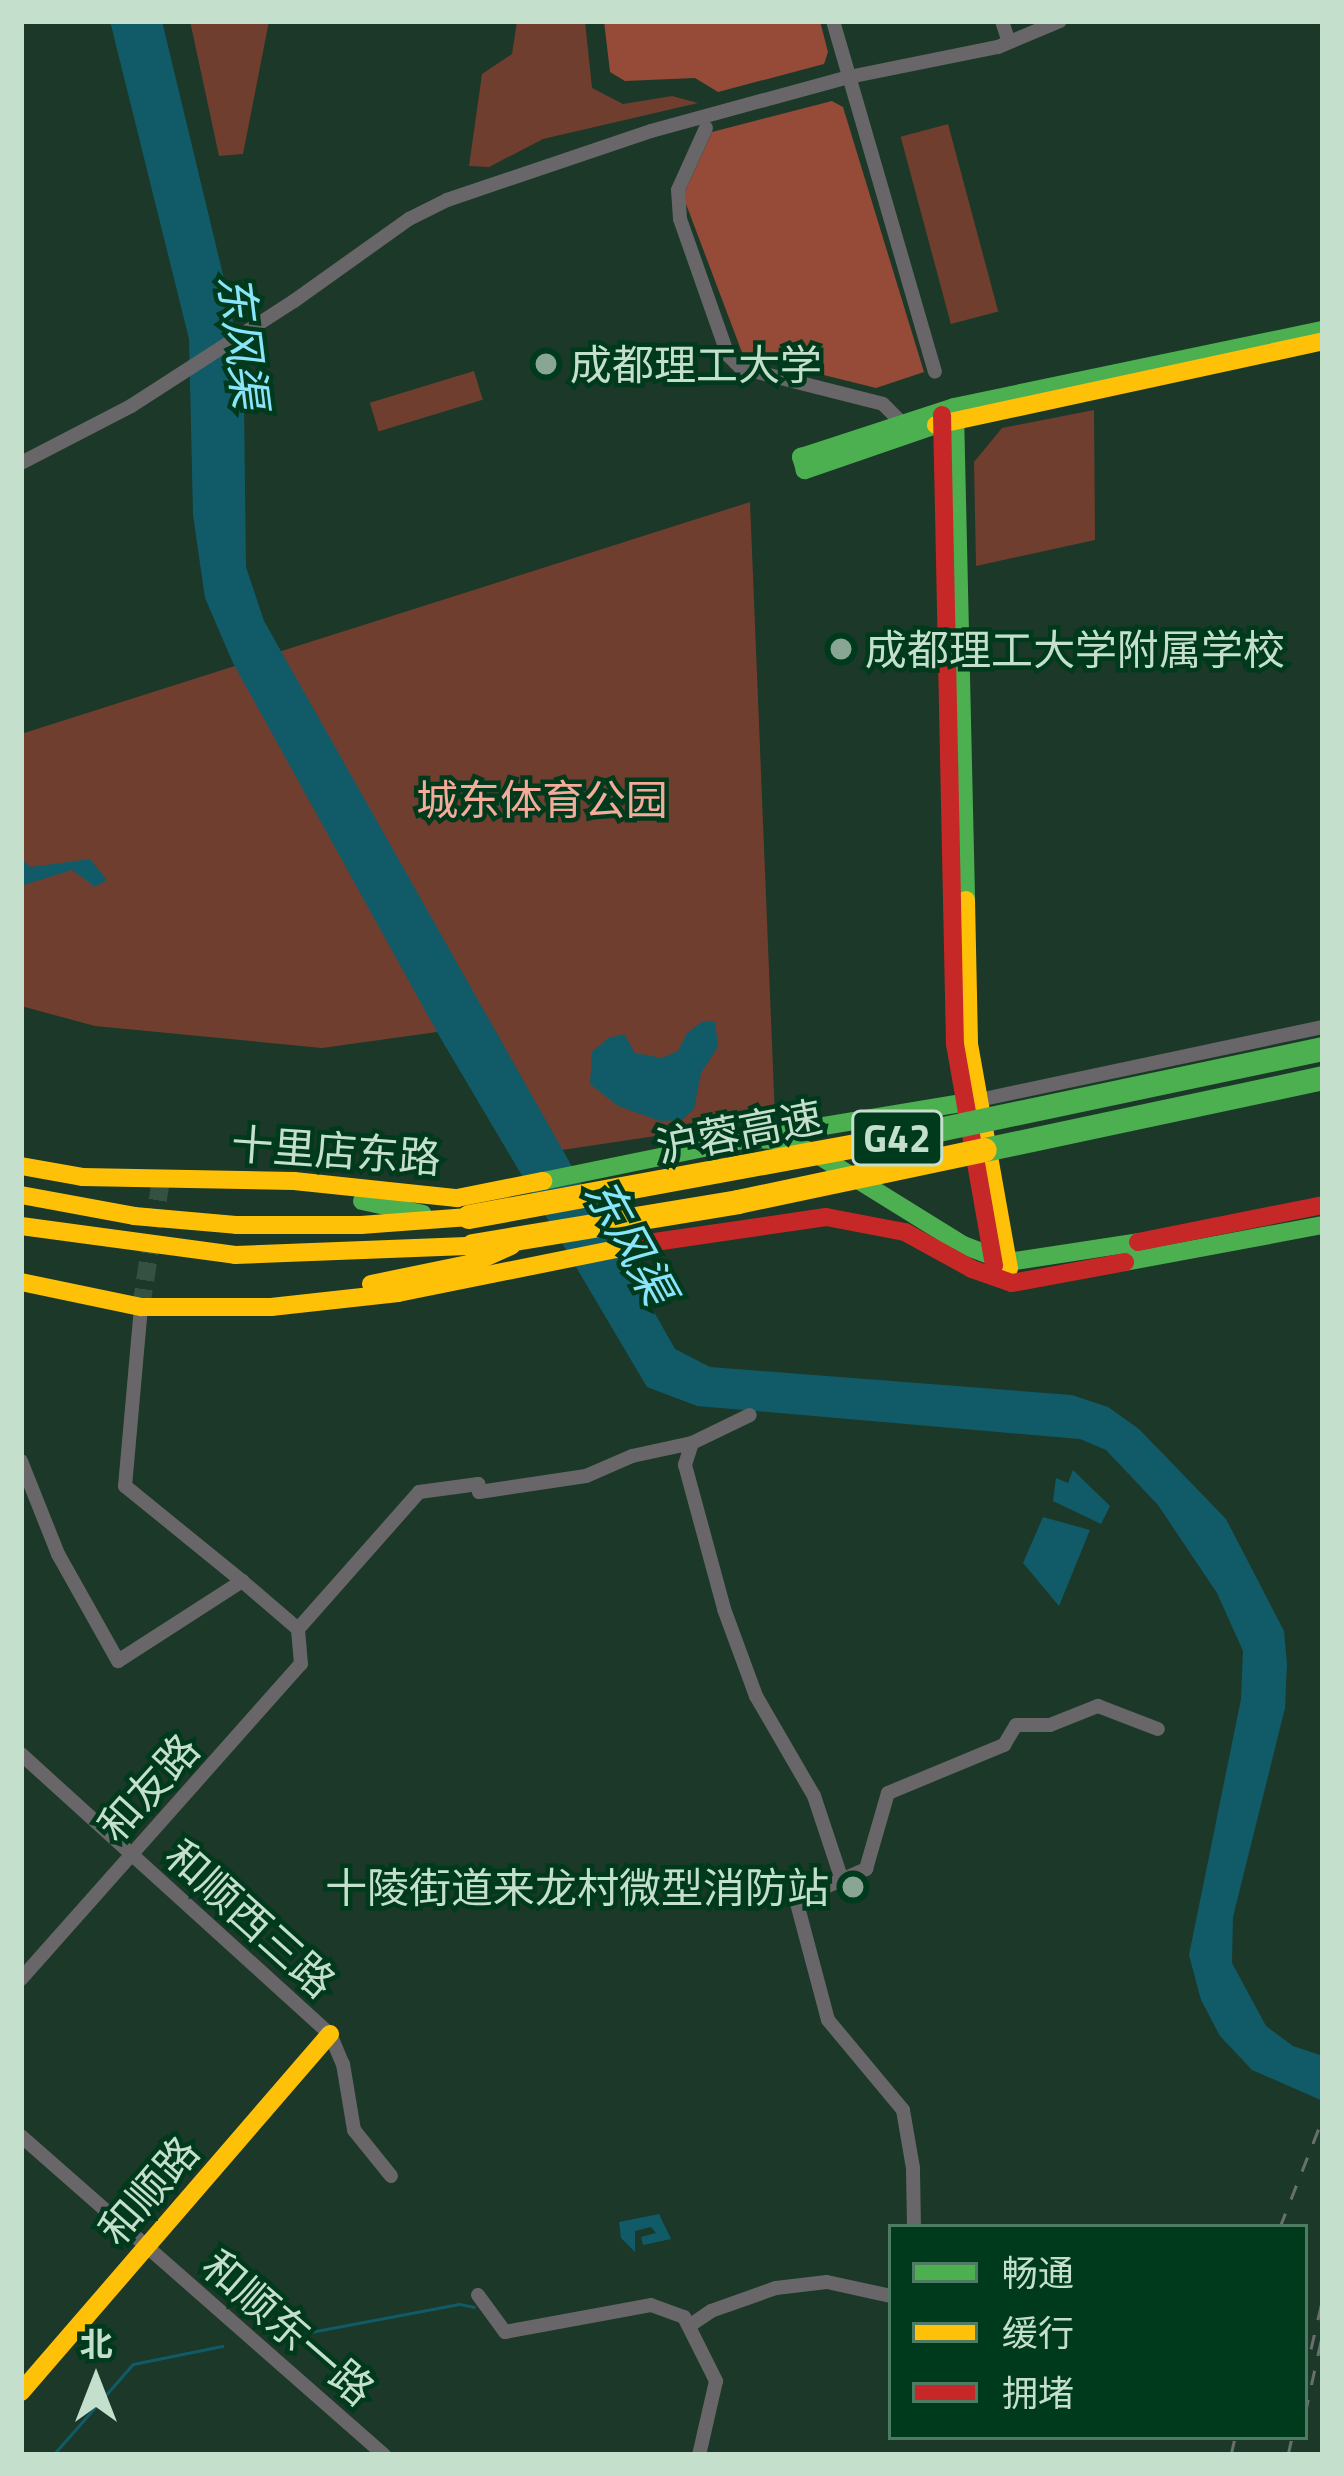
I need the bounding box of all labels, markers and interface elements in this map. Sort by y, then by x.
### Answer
water label: 东风渠 [208,271,278,411]
place label: 成都理工大学 [570,339,822,389]
marker: 成都理工大学 [533,351,559,377]
place label: 成都理工大学附属学校 [865,624,1285,674]
marker: 成都理工大学附属学校 [828,636,854,662]
park label: 城东体育公园 [416,774,668,824]
street label: 沪蓉高速 [652,1090,826,1172]
road number: G42 [849,1105,945,1171]
street label: 十里店东路 [229,1118,443,1182]
water label: 东风渠 [574,1169,686,1313]
street label: 和友路 [87,1723,209,1851]
street label: 和顺西三路 [156,1829,346,2007]
place label: 十陵街道来龙村微型消防站 [325,1862,829,1912]
marker: 十陵街道来龙村微型消防站 [840,1874,866,1900]
street label: 和顺路 [88,2126,208,2254]
legend [888,2224,1308,2440]
street label: 和顺东一路 [193,2239,385,2415]
text: 畅通 [1002,2245,1074,2300]
text: 缓行 [1002,2305,1074,2360]
text: 北 [80,2319,113,2369]
north arrow [36,2320,156,2440]
text: 拥堵 [1002,2365,1074,2420]

